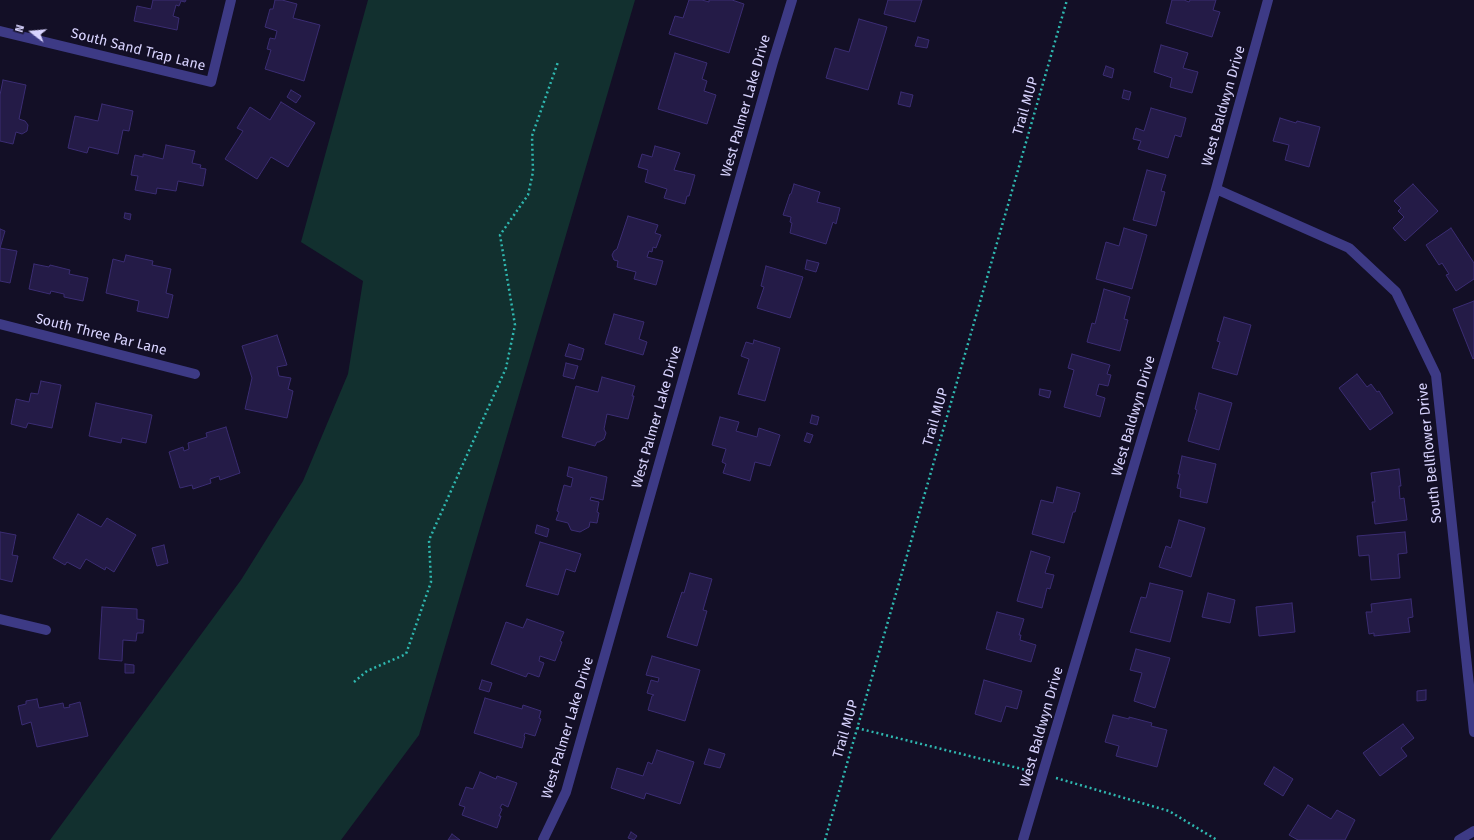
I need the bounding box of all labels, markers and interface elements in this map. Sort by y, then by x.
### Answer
north arrow [12,12,52,52]
text: N [13,23,27,34]
street label: South Sand Trap Lane [69,25,207,75]
street label: West Palmer Lake Drive [718,33,774,179]
street label: West Baldwyn Drive [1199,44,1249,168]
street label: Trail MUP [1010,75,1042,137]
street label: South Three Par Lane [34,311,168,359]
street label: West Palmer Lake Drive [629,344,685,490]
street label: West Baldwyn Drive [1109,354,1159,478]
street label: South Bellflower Drive [1414,382,1446,524]
street label: Trail MUP [920,386,952,448]
street label: West Palmer Lake Drive [538,655,598,801]
street label: West Baldwyn Drive [1017,665,1067,789]
street label: Trail MUP [830,698,862,760]

